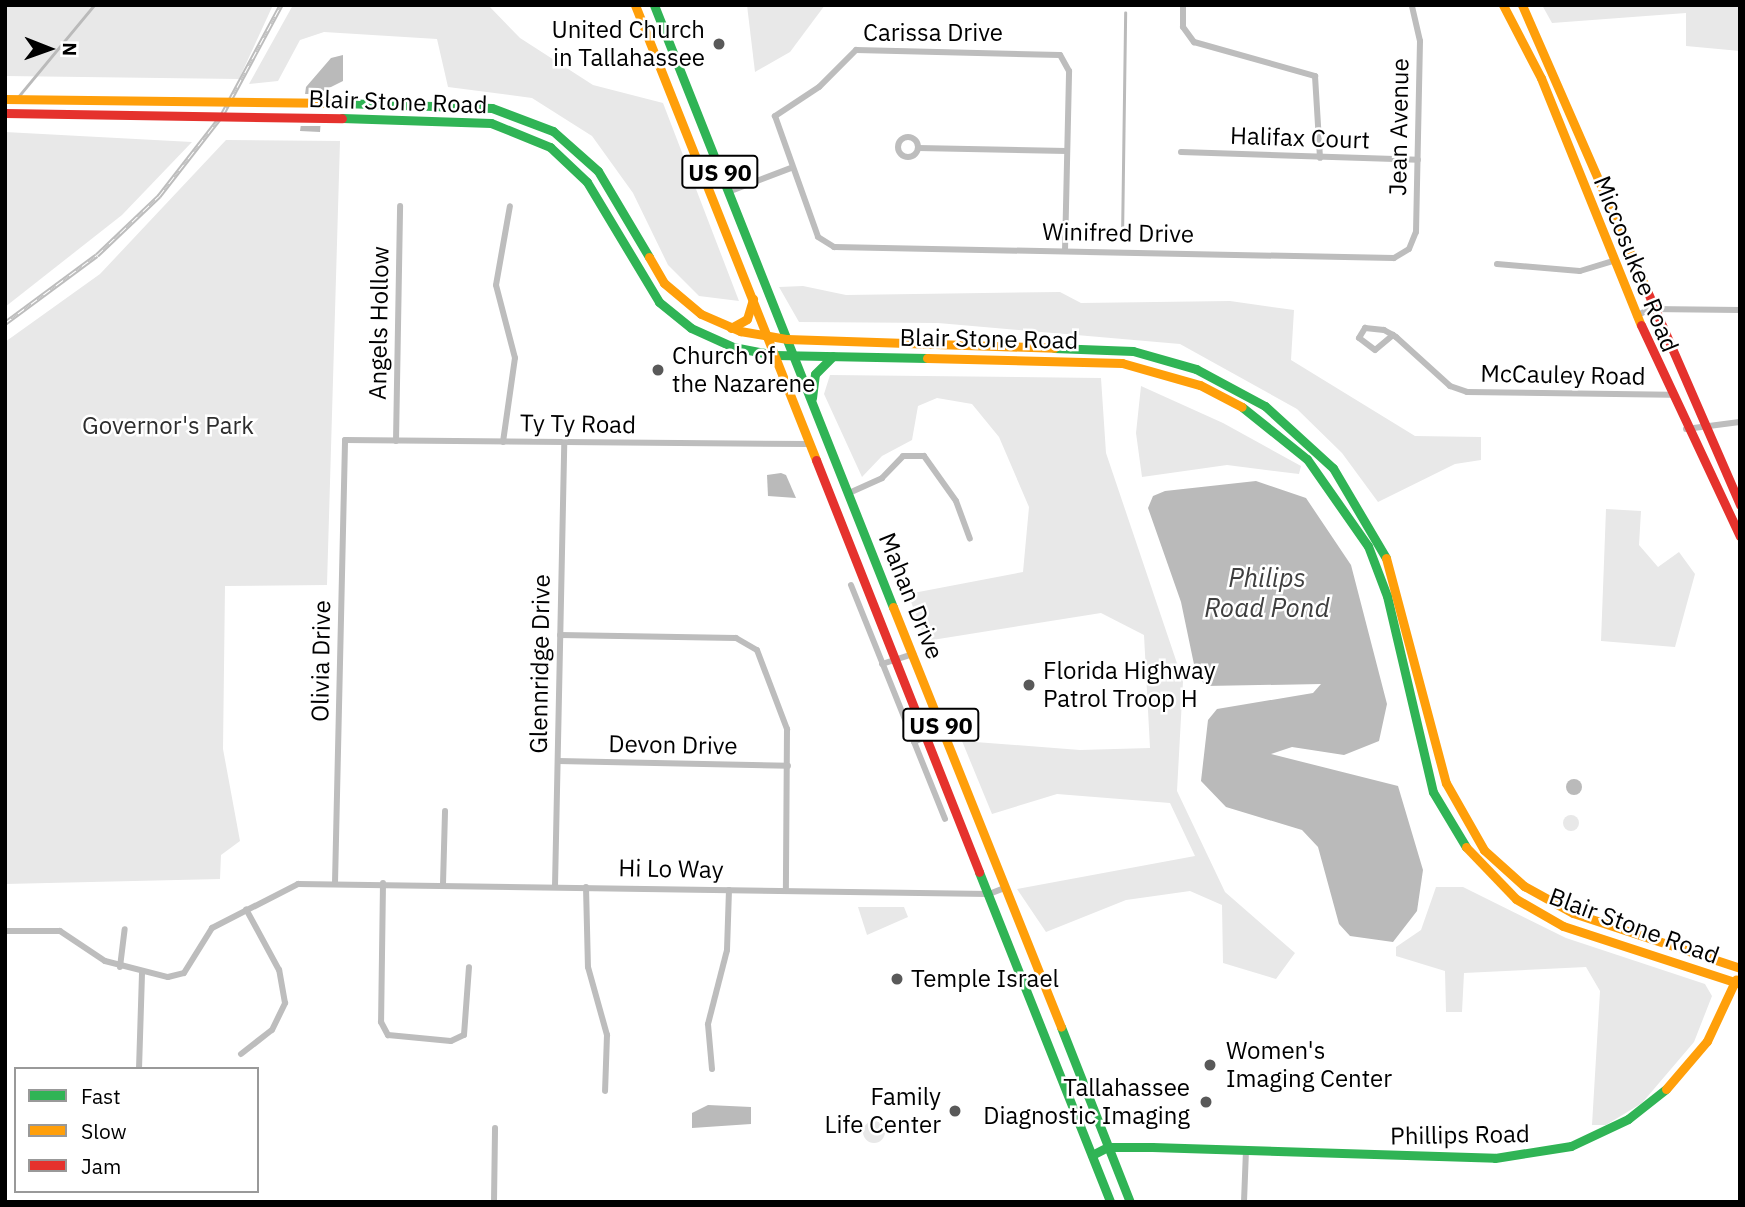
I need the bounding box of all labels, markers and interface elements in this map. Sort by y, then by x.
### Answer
north arrow [14,14,84,84]
place label: United Church in Tallahassee [551,16,705,72]
street label: Carissa Drive [863,19,1003,47]
marker: United Church in Tallahassee [711,36,727,52]
text: N [58,42,82,56]
street label: Jean Avenue [1383,58,1415,196]
street label: Blair Stone Road [308,84,488,120]
street label: Halifax Court [1230,121,1370,155]
road number: US 90 [680,153,760,192]
street label: Miccosukee Road [1588,172,1684,356]
street label: Winifred Drive [1042,217,1194,249]
street label: Angels Hollow [363,246,395,400]
street label: Blair Stone Road [899,323,1079,355]
place label: Church of the Nazarene [672,342,815,398]
street label: McCauley Road [1480,359,1646,391]
marker: Church of the Nazarene [650,362,666,378]
street label: Ty Ty Road [520,409,636,439]
park label: Governor's Park [82,412,254,440]
street label: Mahan Drive [873,529,949,663]
water label: Philips Road Pond [1204,562,1330,624]
street label: Glennridge Drive [524,574,556,754]
street label: Olivia Drive [306,600,336,722]
place label: Florida Highway Patrol Troop H [1043,657,1216,713]
marker: Florida Highway Patrol Troop H [1021,677,1037,693]
road number: US 90 [901,706,981,744]
street label: Devon Drive [608,729,738,761]
street label: Hi Lo Way [618,854,724,884]
street label: Blair Stone Road [1545,882,1723,970]
place label: Temple Israel [911,965,1059,993]
marker: Temple Israel [889,971,905,987]
place label: Women's Imaging Center [1226,1037,1392,1093]
marker: Women's Imaging Center [1200,1055,1220,1075]
legend [14,1067,259,1193]
place label: Tallahassee Diagnostic Imaging [983,1074,1190,1130]
text: Fast [81,1082,121,1110]
place label: Family Life Center [824,1083,941,1139]
marker: Tallahassee Diagnostic Imaging [1196,1092,1216,1112]
marker: Family Life Center [947,1103,963,1119]
text: Slow [81,1117,127,1145]
street label: Phillips Road [1390,1119,1530,1151]
text: Jam [81,1152,121,1180]

